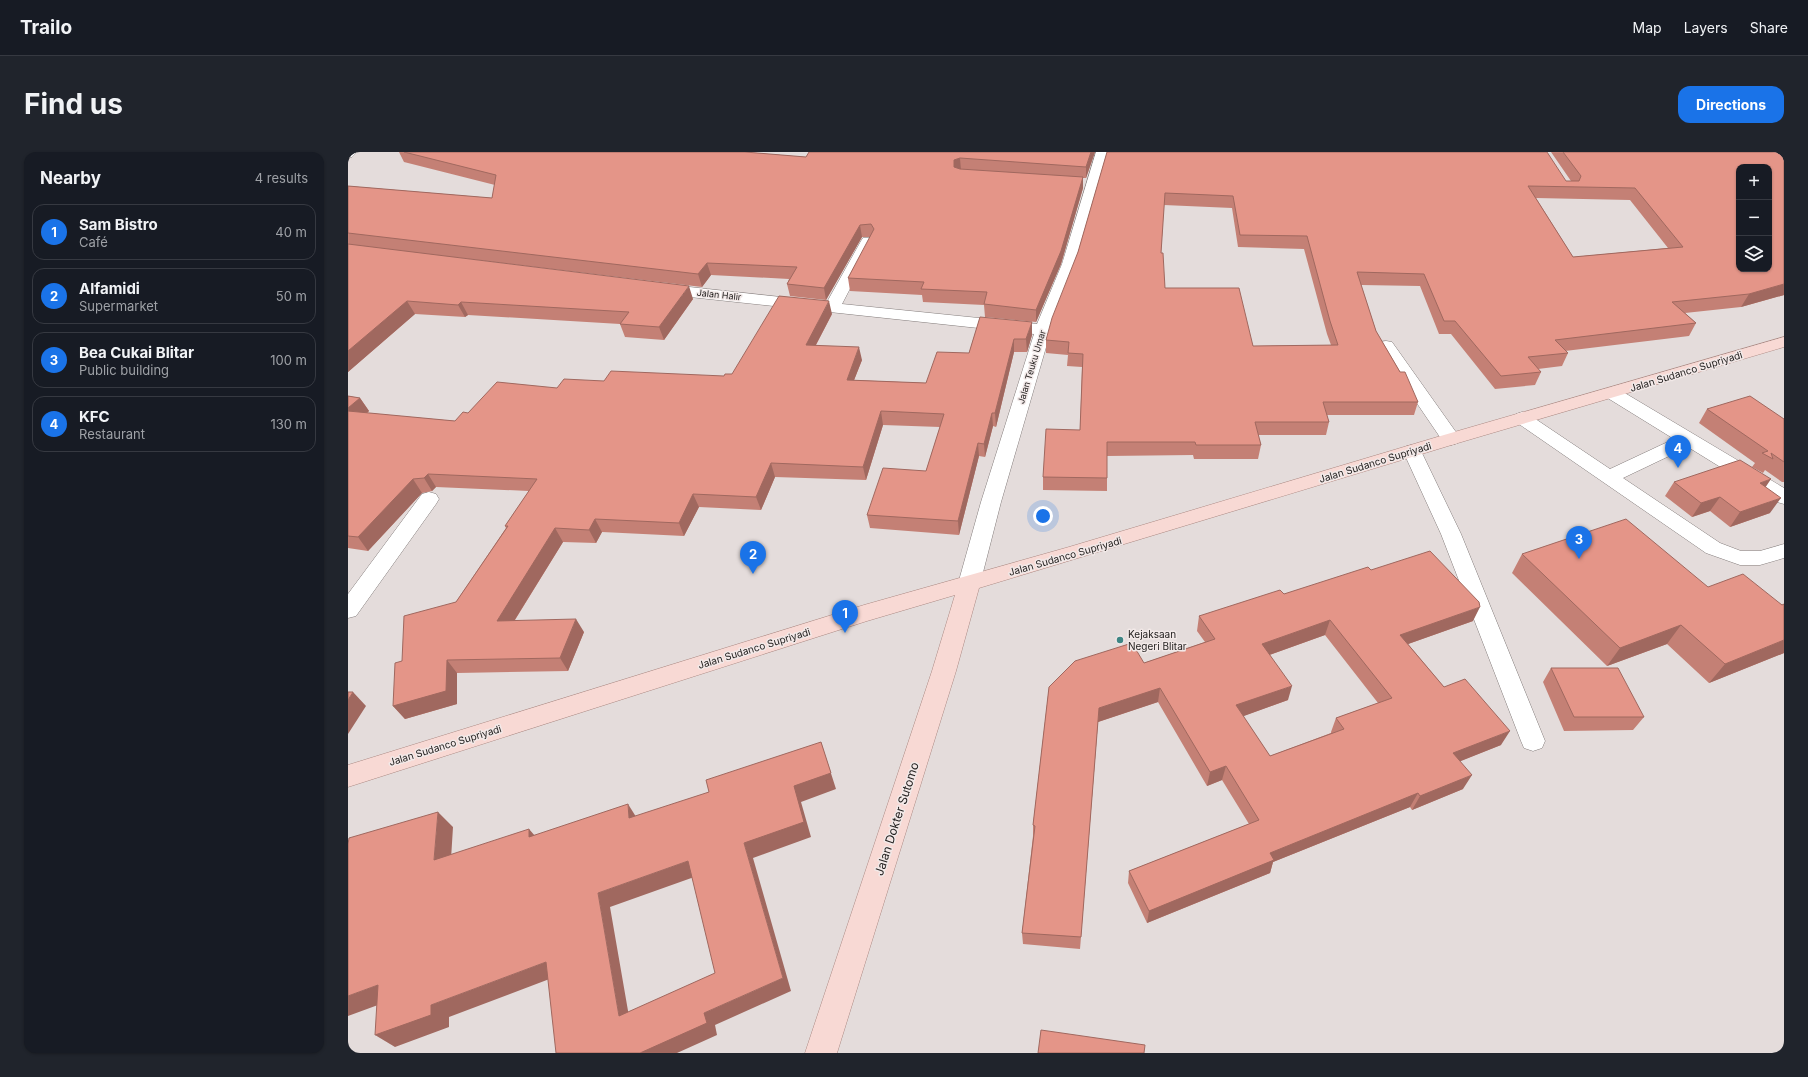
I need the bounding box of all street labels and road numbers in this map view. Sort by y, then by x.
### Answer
street label: Jalan Halir [696,287,742,302]
street label: Jalan Teuku Umar [1015,328,1048,405]
street label: Jalan Sudanco Supriyadi [1628,348,1744,394]
street label: Jalan Sudanco Supriyadi [1317,439,1433,485]
street label: Jalan Sudanco Supriyadi [1007,534,1123,578]
street label: Jalan Sudanco Supriyadi [696,625,812,671]
street label: Jalan Sudanco Supriyadi [387,722,503,768]
street label: Jalan Dokter Sutomo [871,760,922,877]

